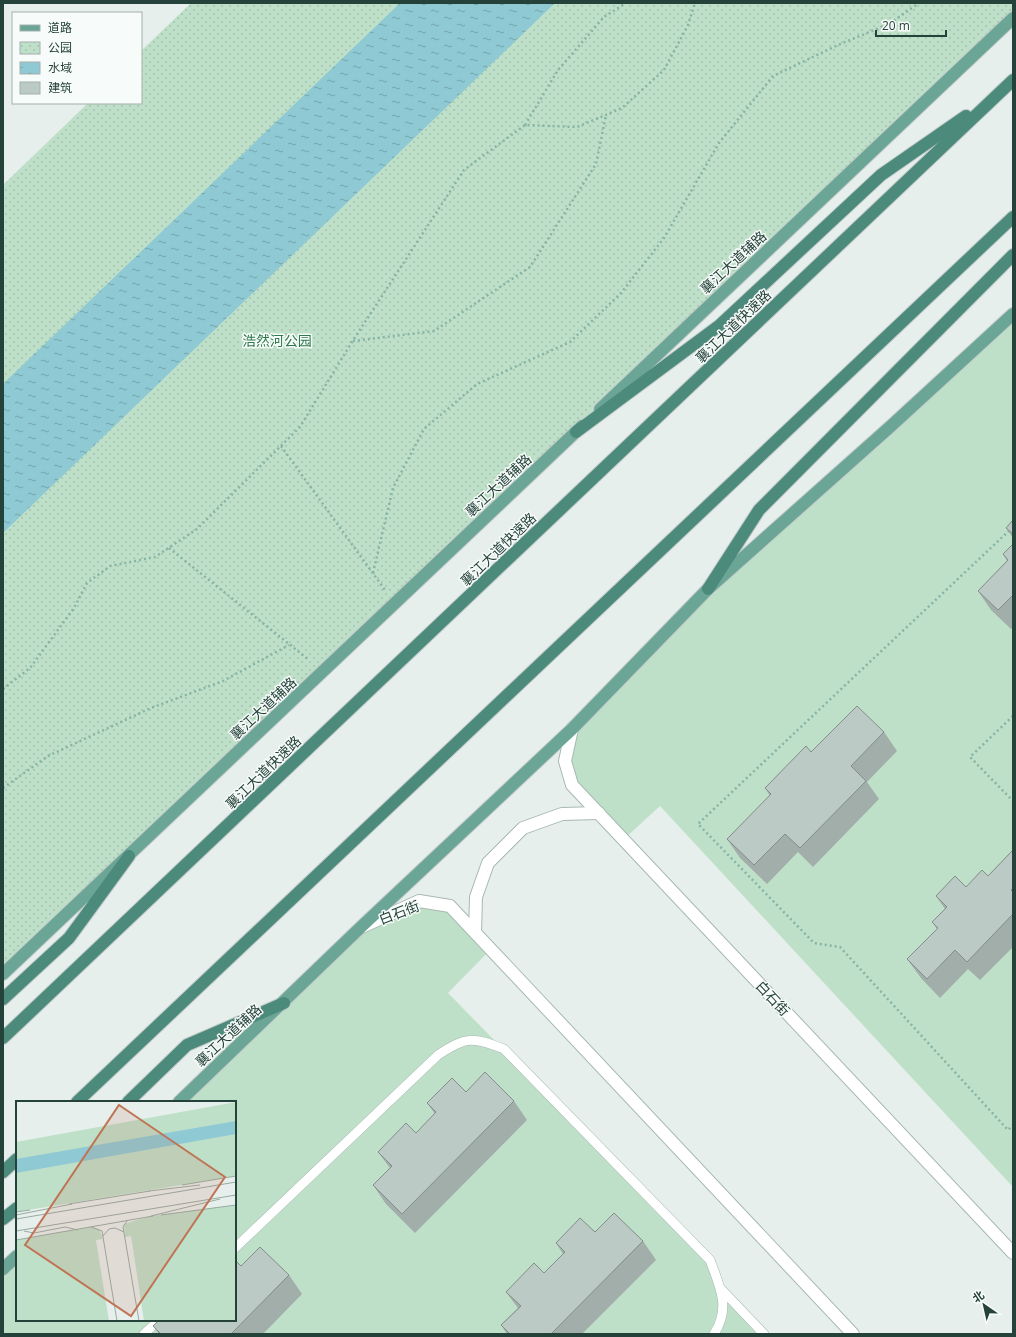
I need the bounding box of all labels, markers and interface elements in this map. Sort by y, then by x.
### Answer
legend [12,12,142,104]
scale bar [876,12,946,38]
text: 20 m [882,17,910,34]
text: 道路 [48,19,72,36]
text: 公园 [48,39,72,56]
text: 水域 [48,59,72,76]
text: 建筑 [48,79,72,96]
street label: 襄江大道辅路 [696,226,770,298]
street label: 襄江大道快速路 [691,285,775,367]
park label: 浩然河公园 [242,331,312,350]
street label: 襄江大道辅路 [461,449,535,521]
street label: 襄江大道快速路 [456,508,540,590]
street label: 襄江大道辅路 [226,672,300,744]
street label: 襄江大道快速路 [221,731,305,813]
street label: 白石街 [376,896,422,928]
street label: 白石街 [752,976,794,1020]
street label: 襄江大道辅路 [191,999,265,1071]
inset map [16,1101,236,1321]
north arrow [964,1285,1004,1325]
text: 北 [969,1287,987,1306]

